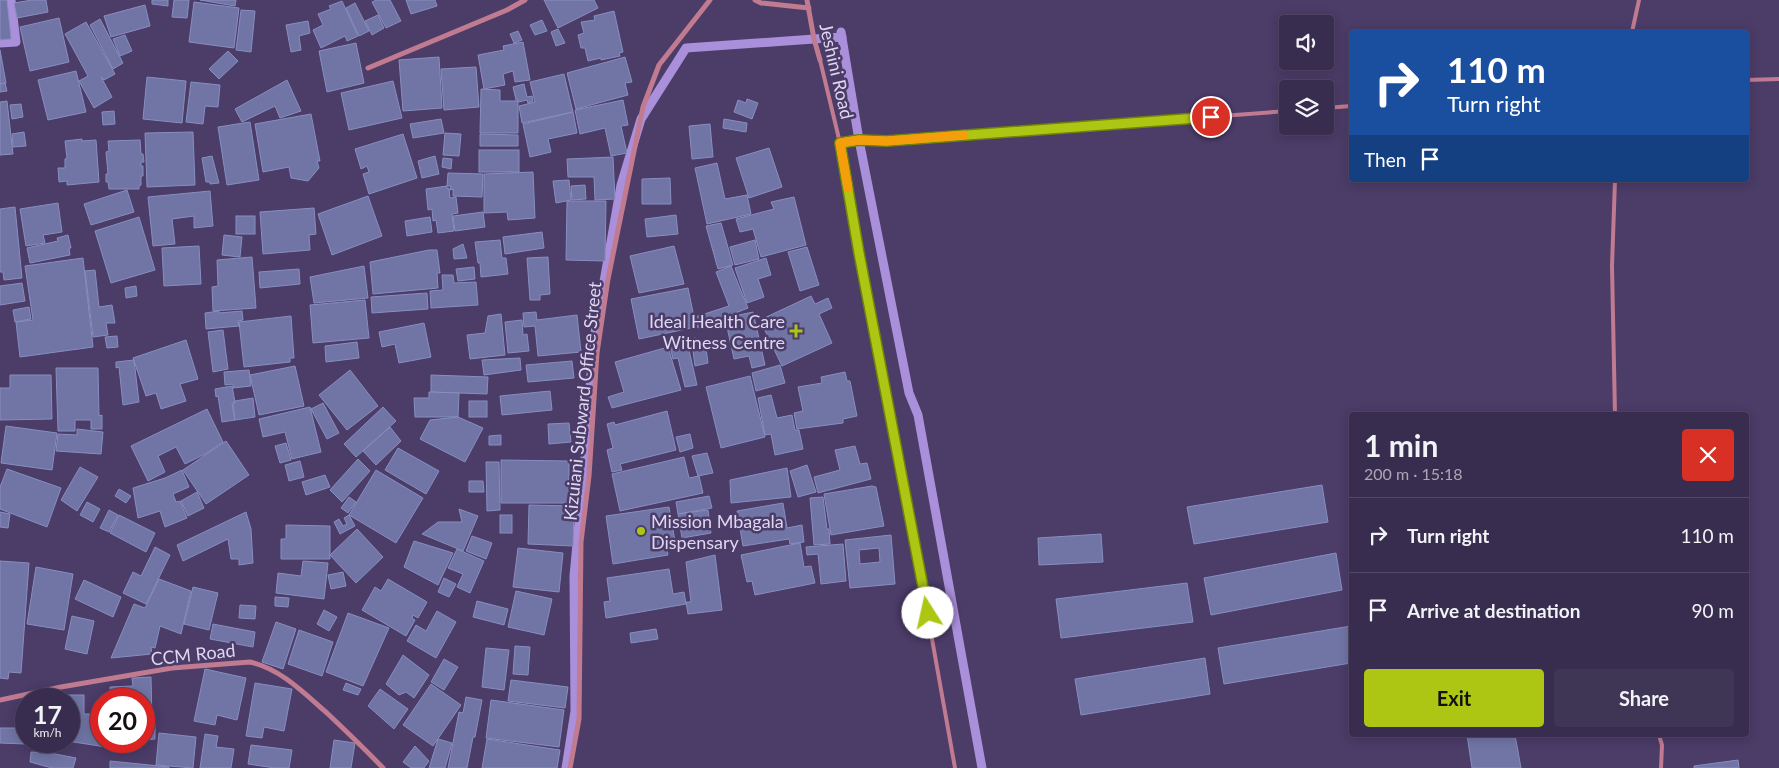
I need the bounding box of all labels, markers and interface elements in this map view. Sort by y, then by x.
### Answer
map controls [1279,15,1334,135]
button: sound [1279,15,1334,70]
street label: Jeshini Road [815,21,859,121]
text: 110 m [1447,48,1546,90]
icon: right [1364,50,1429,115]
button: layers [1279,80,1334,135]
text: Turn right [1447,90,1541,117]
pin [1190,96,1232,138]
icon: arrive [1197,103,1225,131]
icon: arrive [1416,145,1444,173]
text: Then [1364,148,1406,171]
street label: Kizuiani Subward Office Street [558,280,606,522]
place label: Ideal Health Care Witness Centre [649,310,785,353]
marker: Ideal Health Care Witness Centre [789,324,803,338]
text: 1 min [1364,427,1438,463]
button: close [1682,429,1734,481]
text: 200 m · 15:18 [1364,464,1463,483]
place label: Mission Mbagala Dispensary [651,510,784,553]
icon: right [1364,521,1392,549]
text: Turn right [1407,524,1489,547]
text: 110 m [1680,524,1734,547]
marker: Mission Mbagala Dispensary [635,525,647,537]
position arrow [901,586,953,638]
icon: arrive [1364,596,1392,624]
text: Arrive at destination [1407,599,1580,622]
text: 90 m [1691,599,1734,622]
street label: CCM Road [150,639,236,669]
button: Exit [1364,669,1544,727]
button: Share [1554,669,1734,727]
speed limit sign: 20 [90,688,155,753]
text: 17 [33,699,62,729]
text: km/h [33,725,62,740]

